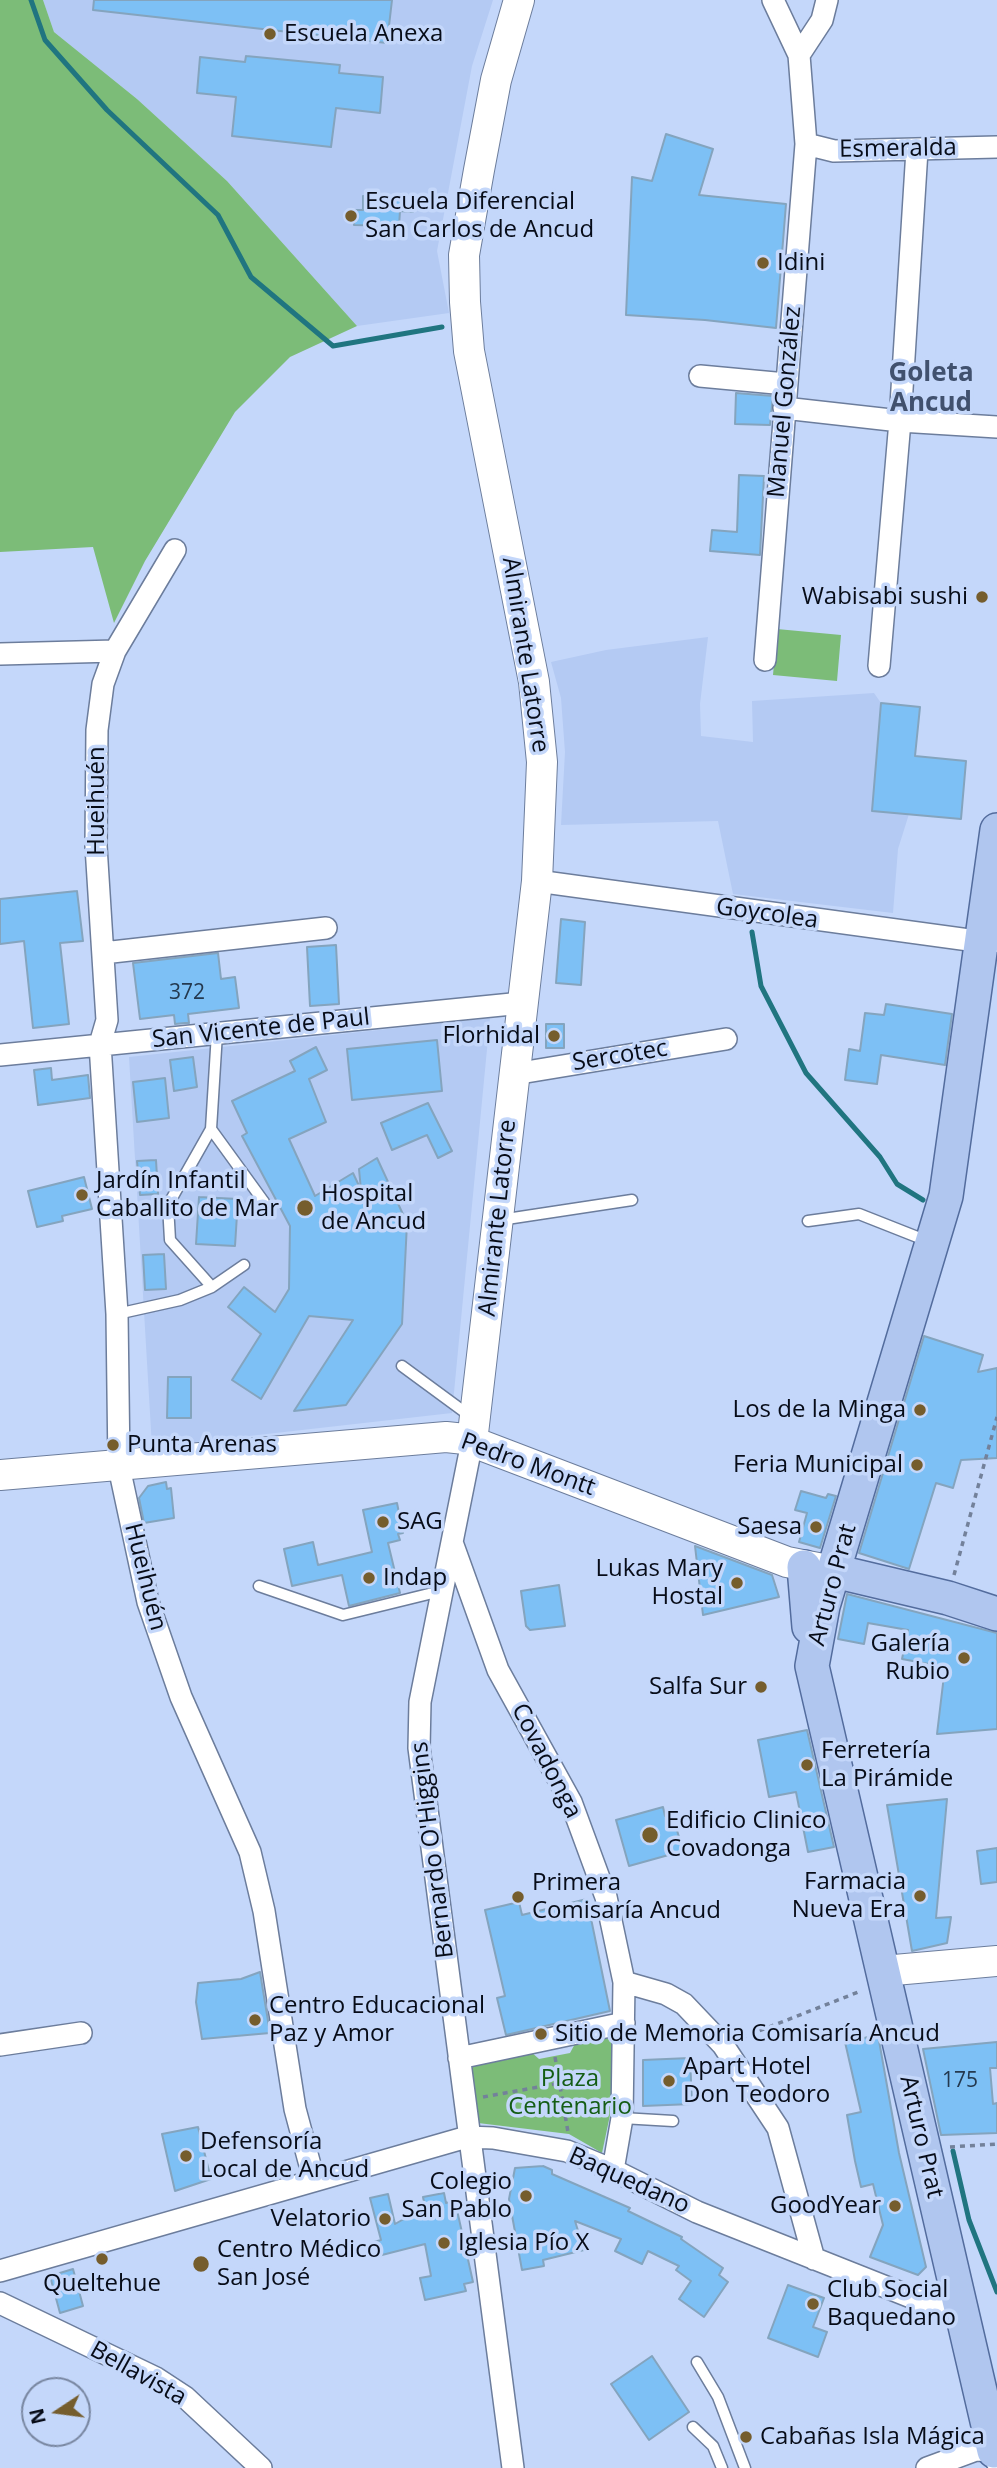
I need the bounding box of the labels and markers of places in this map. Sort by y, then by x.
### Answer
place label: Escuela Anexa [284,20,443,48]
marker: Escuela Anexa [262,26,278,42]
place label: Escuela Diferencial San Carlos de Ancud [365,188,594,244]
marker: Escuela Diferencial San Carlos de Ancud [343,208,359,224]
place label: Idini [777,249,825,277]
marker: Idini [755,255,771,271]
place label: Wabisabi sushi [802,583,968,611]
marker: Wabisabi sushi [974,589,990,605]
place label: Florhidal [442,1022,540,1050]
marker: Florhidal [546,1028,562,1044]
place label: Jardín Infantil Caballito de Mar [96,1167,279,1223]
place label: Hospital de Ancud [321,1180,426,1236]
marker: Jardín Infantil Caballito de Mar [74,1187,90,1203]
marker: Hospital de Ancud [295,1198,315,1218]
place label: Los de la Minga [733,1396,906,1424]
marker: Los de la Minga [912,1402,928,1418]
place label: Punta Arenas [127,1431,277,1459]
marker: Punta Arenas [105,1437,121,1453]
place label: Feria Municipal [733,1451,903,1479]
marker: Feria Municipal [909,1457,925,1473]
place label: SAG [397,1508,443,1536]
place label: Saesa [737,1513,802,1541]
marker: SAG [375,1514,391,1530]
marker: Saesa [808,1519,824,1535]
place label: Lukas Mary Hostal [595,1555,723,1611]
place label: Indap [383,1564,447,1592]
marker: Indap [361,1570,377,1586]
marker: Lukas Mary Hostal [729,1575,745,1591]
place label: Galería Rubio [870,1630,950,1686]
marker: Galería Rubio [956,1650,972,1666]
place label: Salfa Sur [649,1673,747,1701]
marker: Salfa Sur [753,1679,769,1695]
place label: Ferretería La Pirámide [821,1737,953,1793]
marker: Ferretería La Pirámide [799,1757,815,1773]
place label: Edificio Clinico Covadonga [666,1807,826,1863]
marker: Edificio Clinico Covadonga [640,1825,660,1845]
place label: Farmacia Nueva Era [792,1868,906,1924]
place label: Primera Comisaría Ancud [532,1869,721,1925]
marker: Farmacia Nueva Era [912,1888,928,1904]
marker: Primera Comisaría Ancud [510,1889,526,1905]
place label: Centro Educacional Paz y Amor [269,1992,485,2048]
marker: Centro Educacional Paz y Amor [247,2012,263,2028]
place label: Sitio de Memoria Comisaría Ancud [555,2020,940,2048]
marker: Sitio de Memoria Comisaría Ancud [533,2026,549,2042]
place label: Apart Hotel Don Teodoro [683,2053,830,2109]
marker: Apart Hotel Don Teodoro [661,2073,677,2089]
place label: Defensoría Local de Ancud [200,2128,369,2184]
marker: Defensoría Local de Ancud [178,2148,194,2164]
place label: Colegio San Pablo [402,2168,512,2224]
marker: Colegio San Pablo [518,2188,534,2204]
place label: GoodYear [770,2192,881,2220]
marker: GoodYear [887,2198,903,2214]
place label: Velatorio [271,2205,371,2233]
marker: Velatorio [377,2211,393,2227]
place label: Iglesia Pío X [458,2229,589,2257]
marker: Iglesia Pío X [436,2235,452,2251]
place label: Centro Médico San José [217,2236,381,2292]
marker: Queltehue [94,2251,110,2267]
marker: Centro Médico San José [191,2254,211,2274]
place label: Queltehue [43,2270,161,2298]
place label: Club Social Baquedano [827,2276,956,2332]
marker: Club Social Baquedano [805,2296,821,2312]
place label: Cabañas Isla Mágica [760,2423,985,2451]
marker: Cabañas Isla Mágica [738,2429,754,2445]

